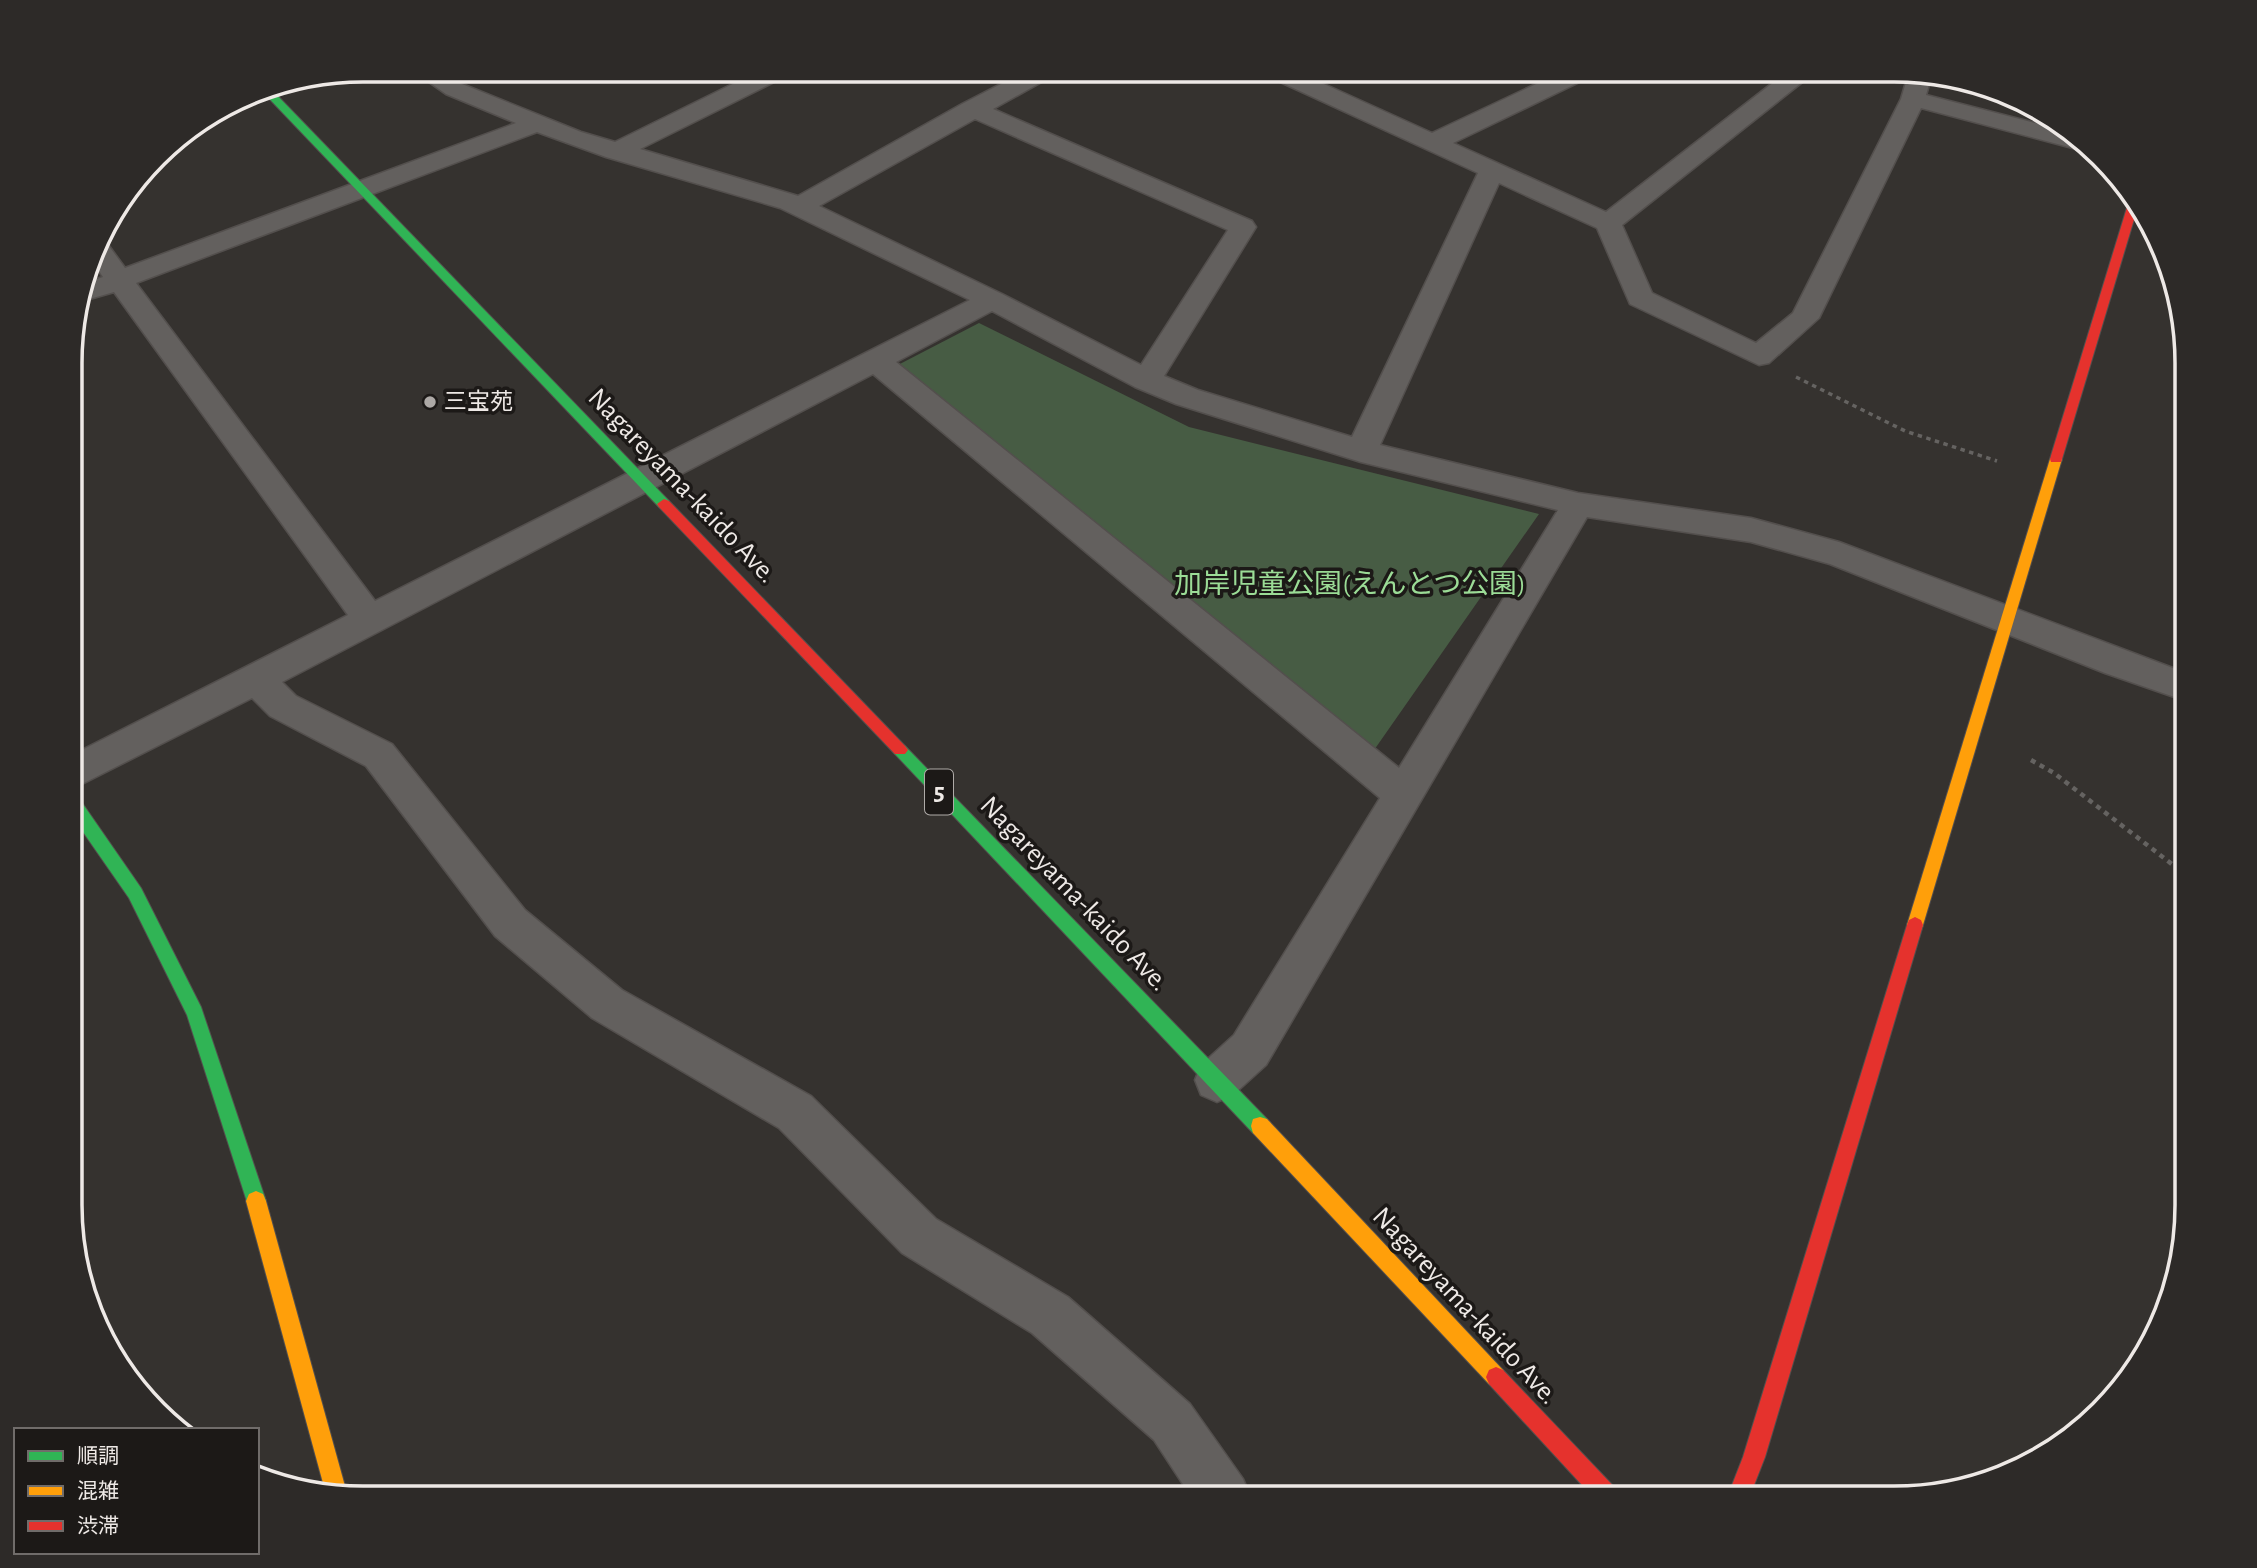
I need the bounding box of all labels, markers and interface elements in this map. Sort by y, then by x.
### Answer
street label: Nagareyama-kaido Ave. [582,384,782,588]
place label: 三宝苑 [444,389,513,414]
marker: 三宝苑 [422,394,438,410]
park label: 加岸児童公園(えんとつ公園) [1174,569,1526,599]
road number: 5 [925,770,953,814]
street label: Nagareyama-kaido Ave. [974,792,1174,996]
street label: Nagareyama-kaido Ave. [1367,1202,1563,1410]
legend [14,1428,259,1554]
text: 順調 [77,1445,119,1467]
text: 混雑 [77,1480,119,1502]
text: 渋滞 [77,1515,119,1537]

